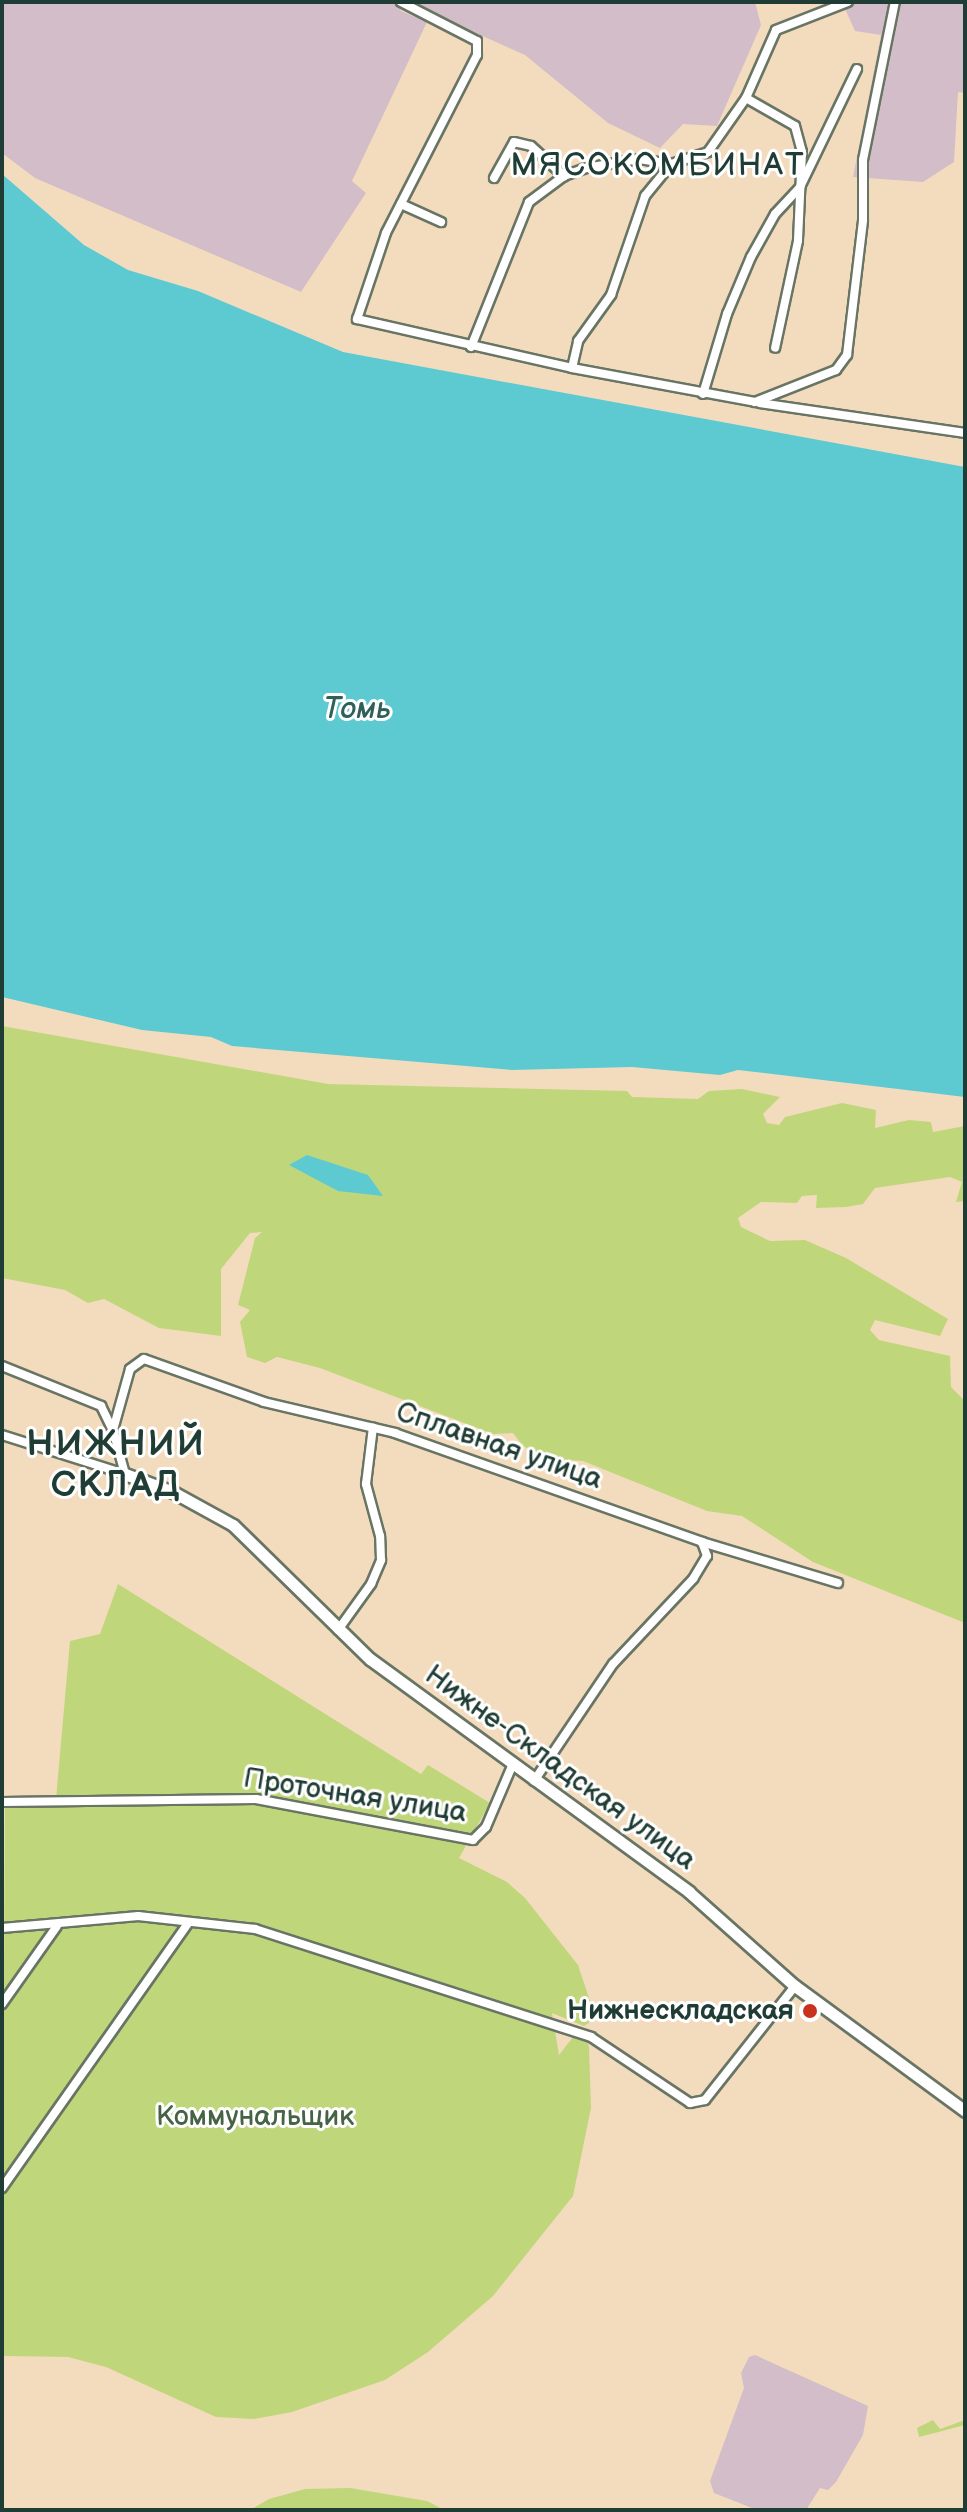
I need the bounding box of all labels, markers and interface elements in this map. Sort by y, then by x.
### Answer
district label: МЯСОКОМБИНАТ [510,147,806,185]
water label: Томь [323,691,391,727]
street label: Сплавная улица [392,1395,606,1497]
district label: НИЖНИЙ СКЛАД [26,1422,206,1507]
street label: Нижне-Складская улица [418,1659,702,1877]
street label: Проточная улица [241,1762,469,1830]
place label: Нижнескладская [567,1994,794,2028]
marker: Нижнескладская [801,2002,819,2020]
park label: Коммунальщик [156,2100,354,2134]

